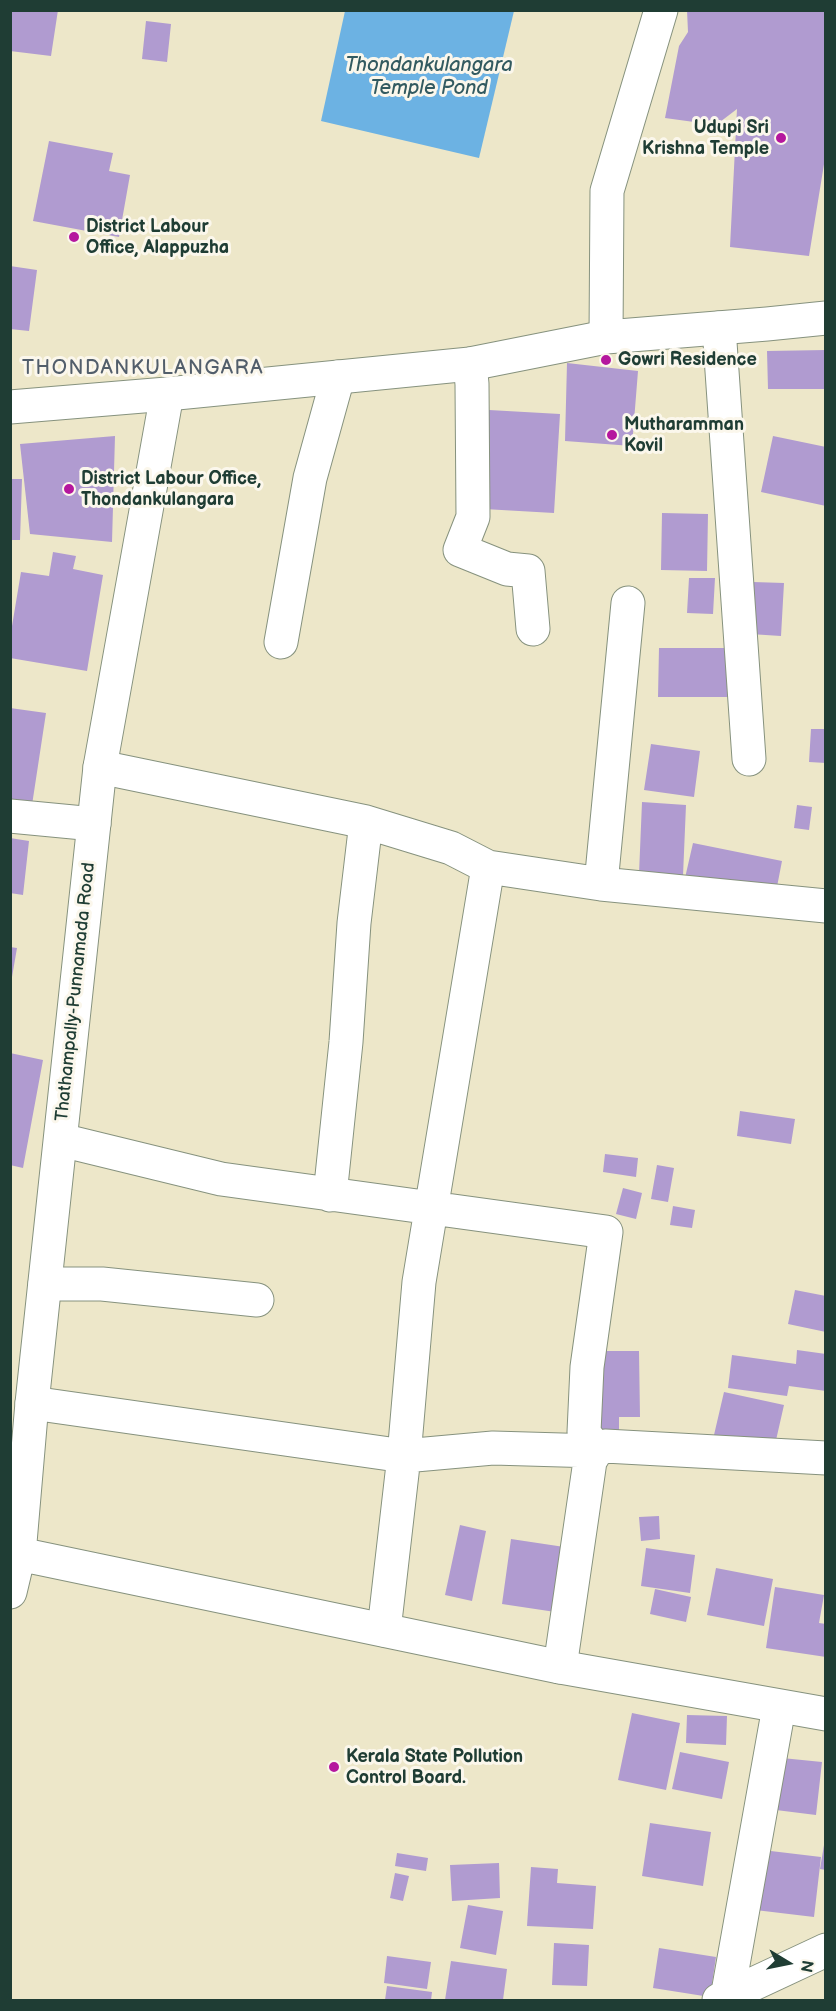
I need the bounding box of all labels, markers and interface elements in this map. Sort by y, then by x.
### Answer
water label: Thondankulangara Temple Pond [345,54,513,101]
place label: Udupi Sri Krishna Temple [642,117,769,160]
marker: Udupi Sri Krishna Temple [774,131,788,145]
place label: District Labour Office, Alappuzha [86,216,229,258]
marker: District Labour Office, Alappuzha [67,230,81,244]
place label: Gowri Residence [618,349,757,371]
marker: Gowri Residence [599,353,613,367]
district label: THONDANKULANGARA [22,357,264,381]
place label: Mutharamman Kovil [624,414,744,456]
marker: Mutharamman Kovil [605,428,619,442]
place label: District Labour Office, Thondankulangara [81,468,261,510]
marker: District Labour Office, Thondankulangara [62,482,76,496]
street label: Thathampally-Punnamada Road [52,861,100,1123]
place label: Kerala State Pollution Control Board. [346,1746,523,1788]
marker: Kerala State Pollution Control Board. [327,1760,341,1774]
north arrow [758,1933,818,1993]
text: N [796,1959,817,1974]

